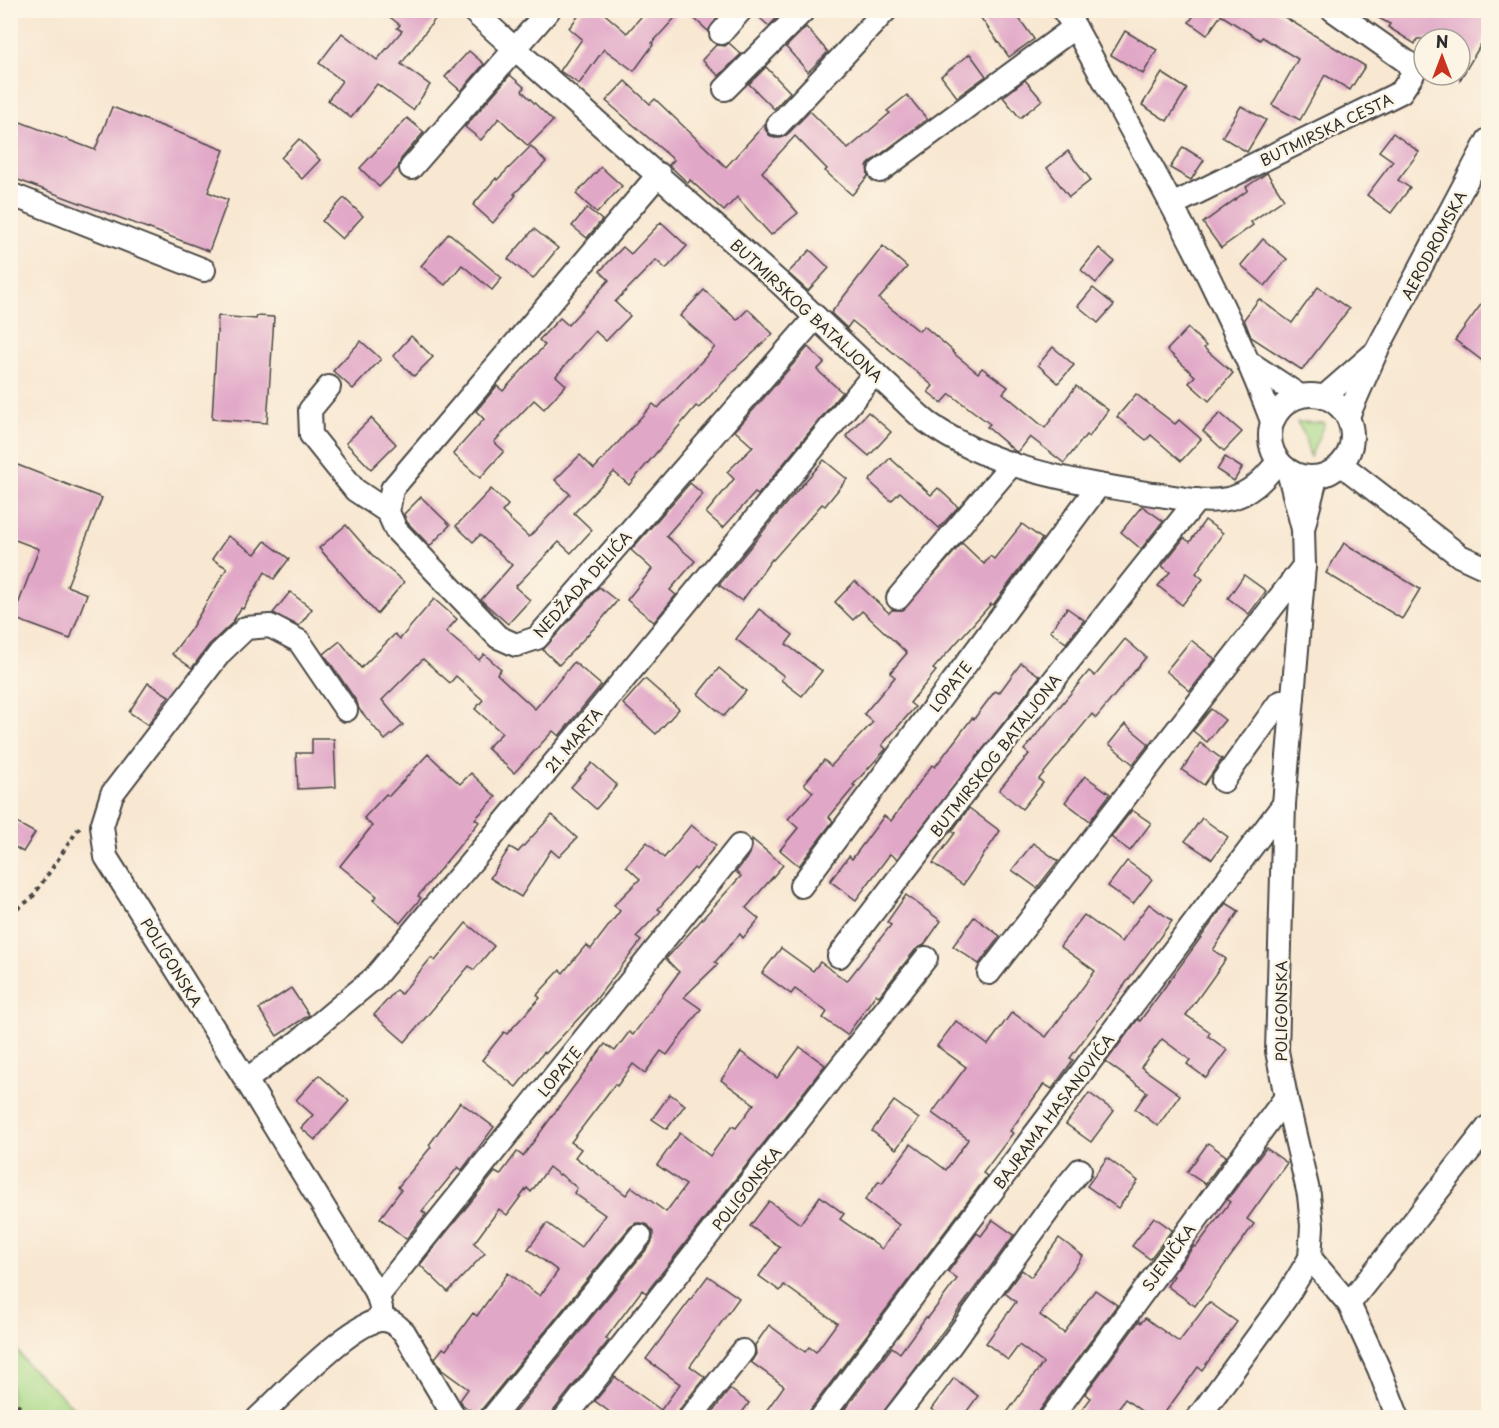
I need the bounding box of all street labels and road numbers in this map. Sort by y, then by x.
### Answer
street label: BUTMIRSKA CESTA [1256,87,1396,171]
street label: AERODROMSKA [1395,186,1471,304]
street label: BUTMIRSKOG BATALJONA [726,233,888,387]
street label: NEDŽADA DELIĆA [528,525,636,643]
street label: LOPATE [923,656,977,716]
street label: BUTMIRSKOG BATALJONA [924,669,1066,841]
street label: 21. MARTA [539,702,607,778]
street label: POLIGONSKA [135,913,209,1011]
street label: POLIGONSKA [1269,961,1292,1061]
street label: BAJRAMA HASANOVIĆA [987,1029,1119,1193]
street label: LOPATE [532,1041,586,1101]
street label: POLIGONSKA [706,1141,786,1235]
street label: SJENIČKA [1136,1219,1200,1295]

